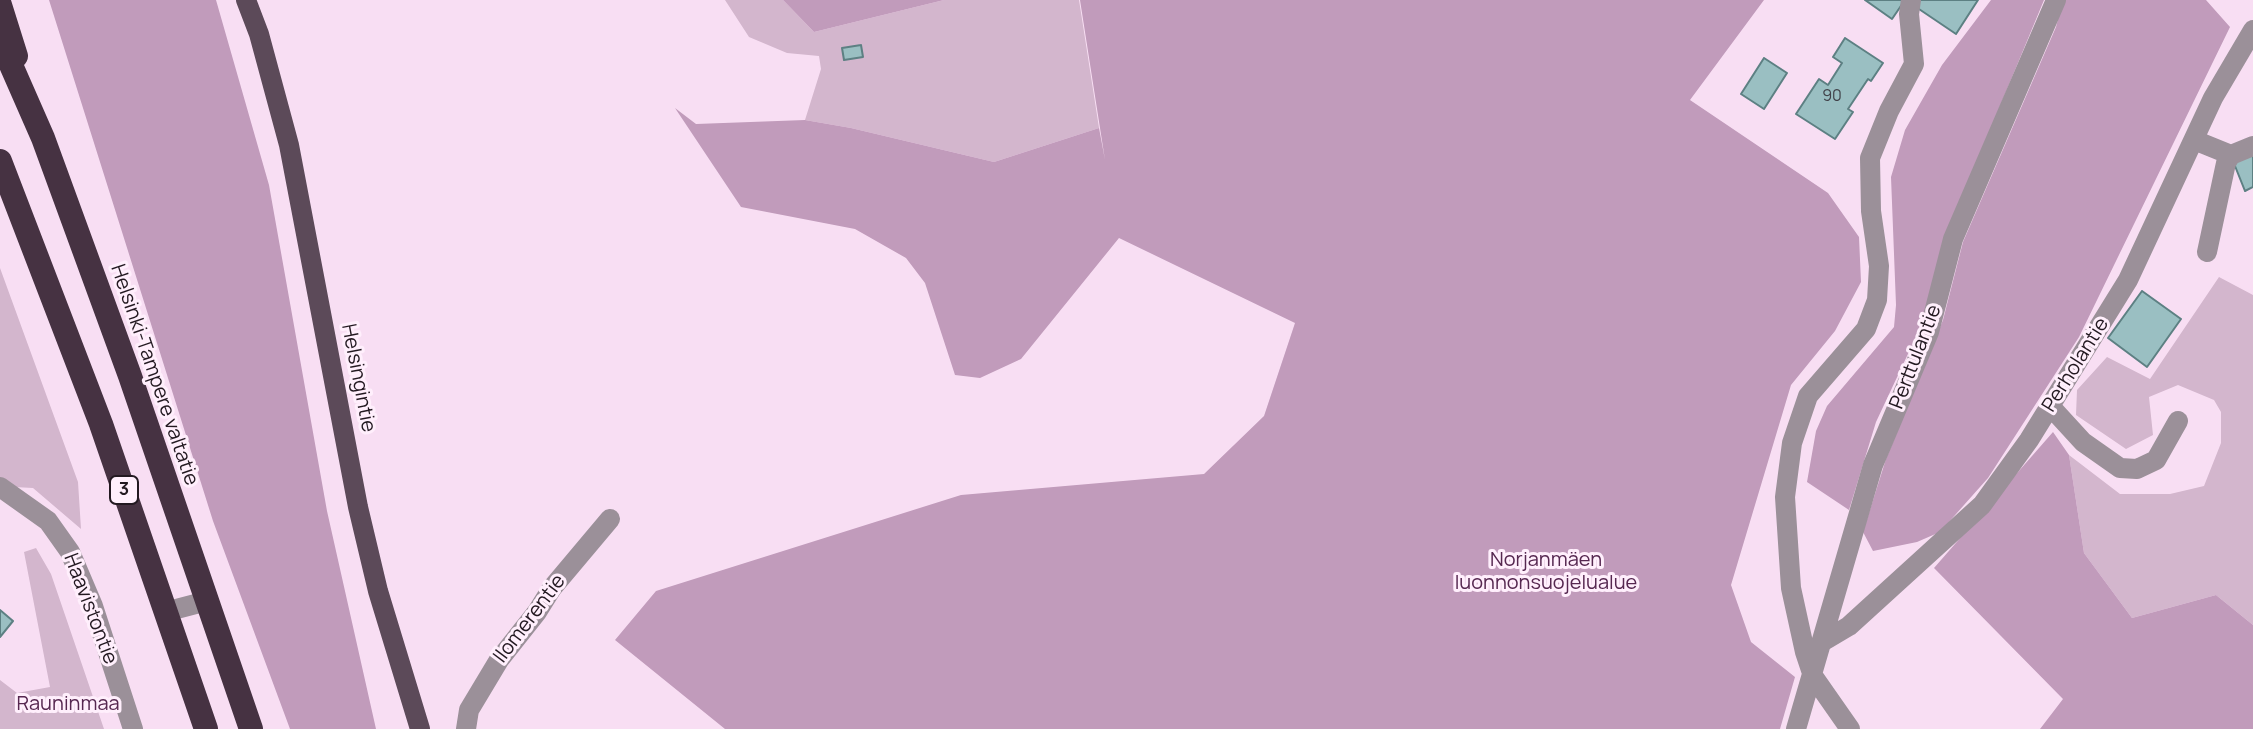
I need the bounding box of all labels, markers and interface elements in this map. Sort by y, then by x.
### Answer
house number: 90 [1822,87,1842,107]
street label: Helsinki-Tampere valtatie [105,261,203,489]
street label: Perttulantie [1885,302,1947,412]
street label: Perholantie [2038,313,2114,417]
street label: Helsingintie [336,322,380,434]
road number: 3 [110,476,138,504]
park label: Norjanmäen luonnonsuojelualue [1455,548,1637,595]
street label: Haavistontie [58,550,122,668]
street label: Ilomerentie [489,570,571,668]
park label: Rauninmaa [16,692,120,716]

